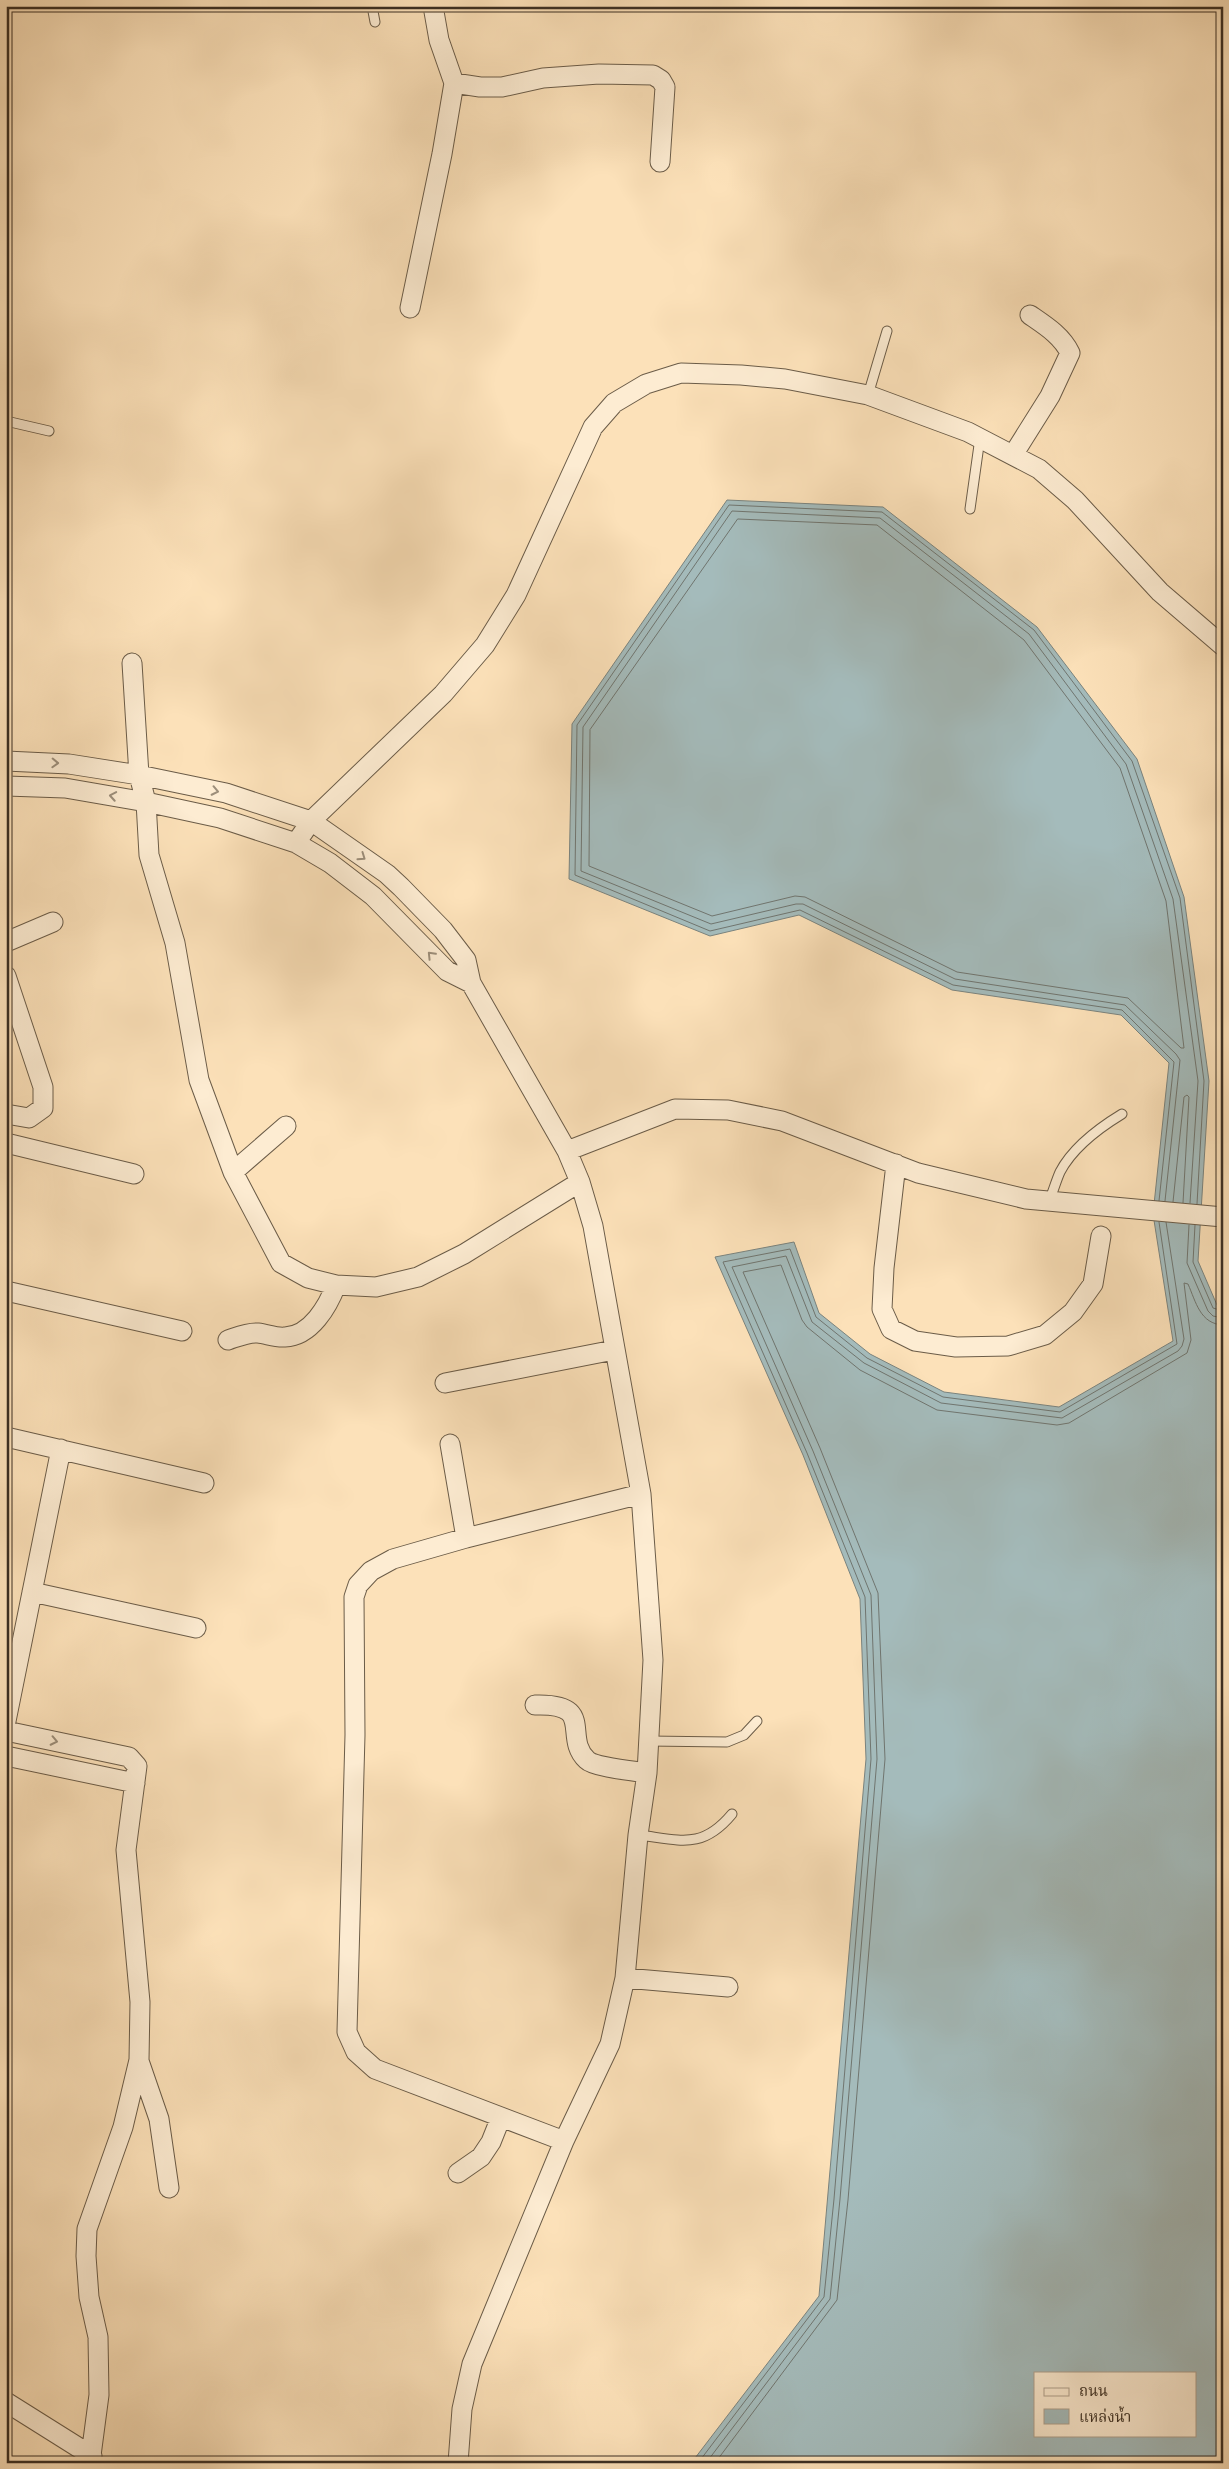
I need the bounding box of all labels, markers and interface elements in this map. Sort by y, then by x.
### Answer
one-way arrow [51,758,59,769]
one-way arrow [210,785,219,796]
one-way arrow [109,792,118,802]
one-way arrow [356,851,365,860]
one-way arrow [428,952,437,961]
one-way arrow [50,1735,58,1746]
legend [1034,2372,1196,2436]
text: ถนน [1079,2381,1108,2400]
text: แหล่งน้ำ [1079,2406,1131,2426]

